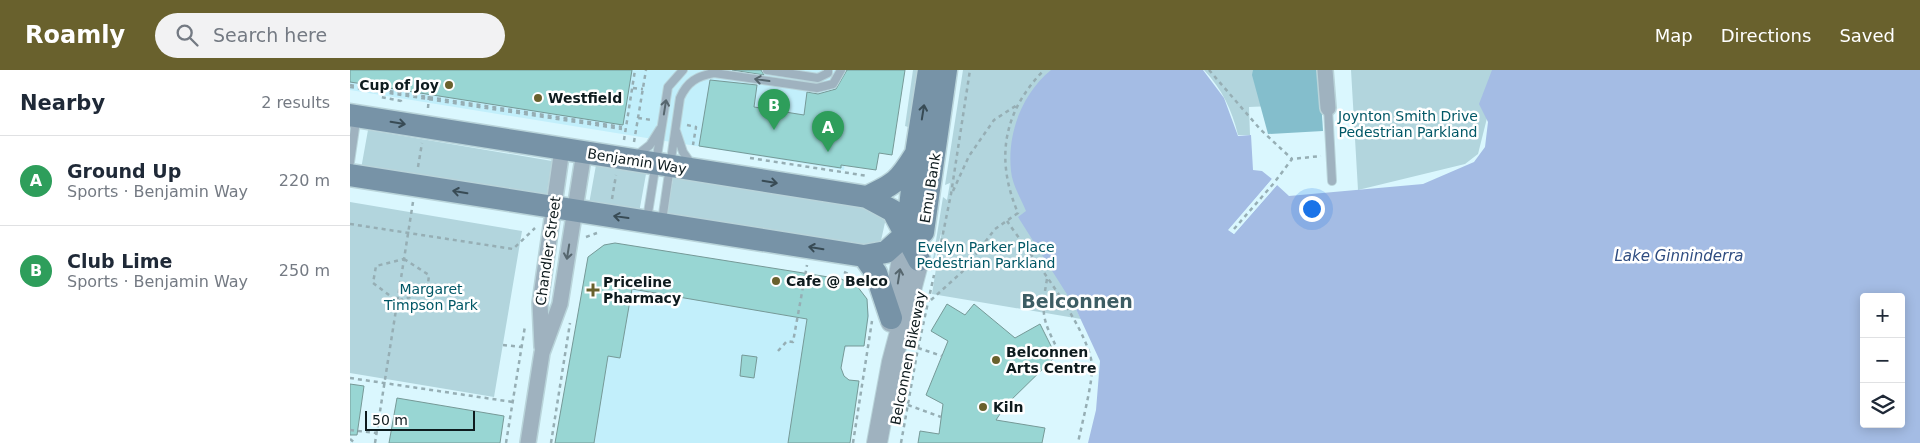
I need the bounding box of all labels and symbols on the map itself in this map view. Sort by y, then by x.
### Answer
one-way arrow [754,75,770,85]
place label: Cup of Joy [359,77,439,93]
marker: Cup of Joy [443,79,455,91]
pin: B [758,89,790,130]
place label: Westfield [548,90,622,106]
marker: Westfield [532,92,544,104]
one-way arrow [660,99,670,115]
one-way arrow [918,104,928,120]
park label: Joynton Smith Drive Pedestrian Parkland [1337,108,1478,140]
pin: A [812,111,844,152]
one-way arrow [390,118,406,128]
street label: Benjamin Way [586,145,688,177]
street label: Emu Bank [917,151,944,224]
one-way arrow [762,177,778,187]
one-way arrow [453,187,469,197]
street label: Chandler Street [532,195,564,307]
your location [1299,196,1325,222]
one-way arrow [613,212,629,222]
park label: Evelyn Parker Place Pedestrian Parkland [917,239,1055,271]
one-way arrow [808,243,824,253]
one-way arrow [563,244,573,260]
water label: Lake Ginninderra [1615,247,1744,265]
one-way arrow [895,269,905,285]
place label: Cafe @ Belco [786,273,888,289]
place label: Priceline Pharmacy [603,274,681,306]
marker: Cafe @ Belco [770,275,782,287]
park label: Margaret Timpson Park [383,281,479,313]
marker: Priceline Pharmacy [587,284,599,296]
street label: Belconnen Bikeway [887,290,929,426]
district label: Belconnen [1021,290,1133,312]
place label: Belconnen Arts Centre [1006,344,1096,376]
marker: Belconnen Arts Centre [990,354,1002,366]
place label: Kiln [993,399,1023,415]
marker: Kiln [977,401,989,413]
scale bar [365,408,475,431]

